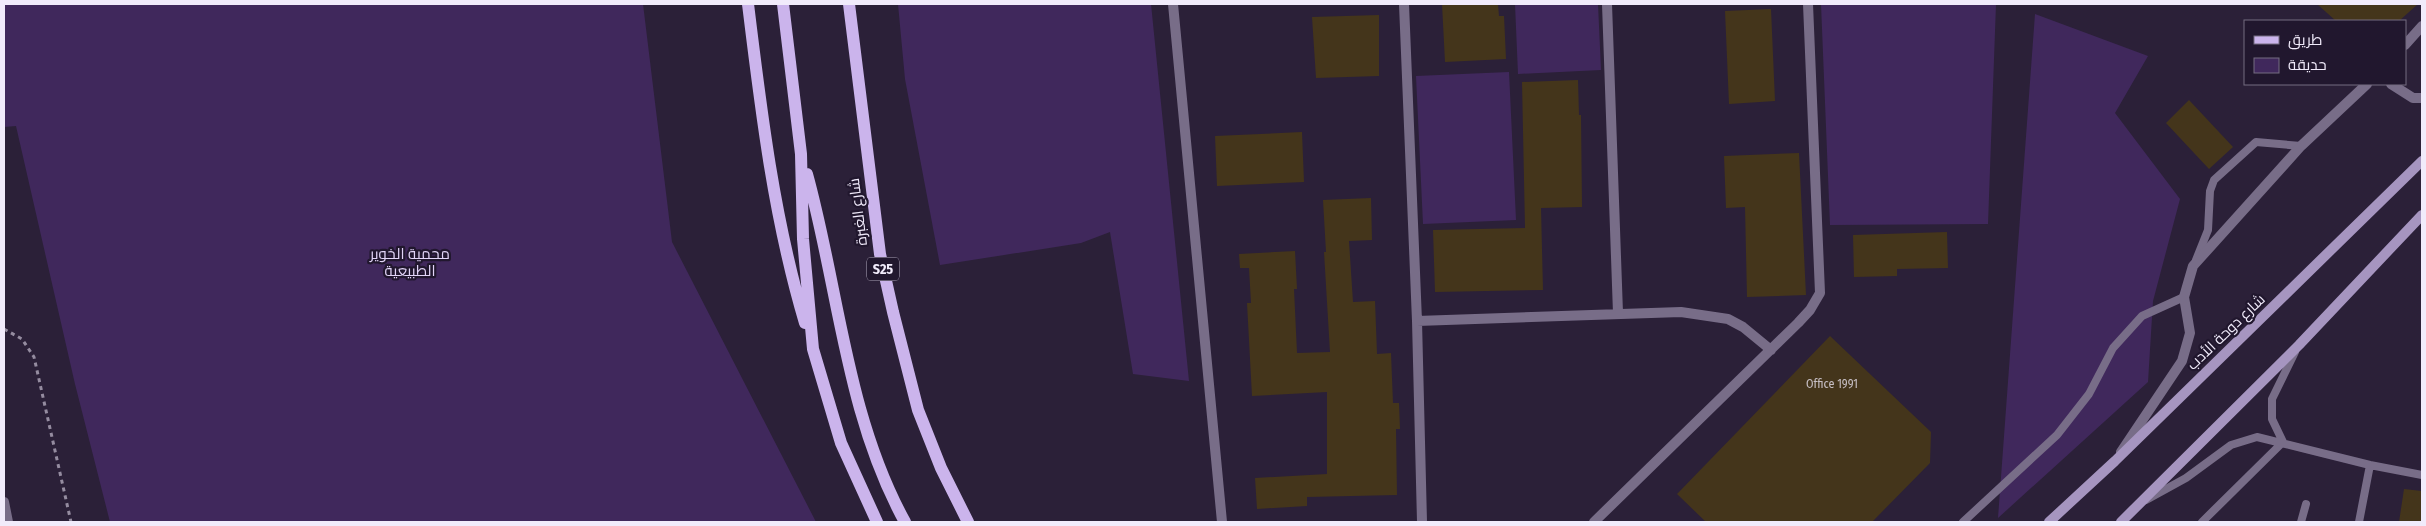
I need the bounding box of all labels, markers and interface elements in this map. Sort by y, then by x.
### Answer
legend [2244,20,2406,85]
text: طريق [2288,31,2322,50]
text: حديقة [2288,56,2327,74]
street label: شارع الغبرة [845,177,873,247]
park label: محمية الخوير الطبيعية [369,245,450,280]
road number: S25 [867,258,899,280]
street label: شارع دوحة الأدب [2183,290,2270,375]
house number: Office 1991 [1806,377,1858,391]

